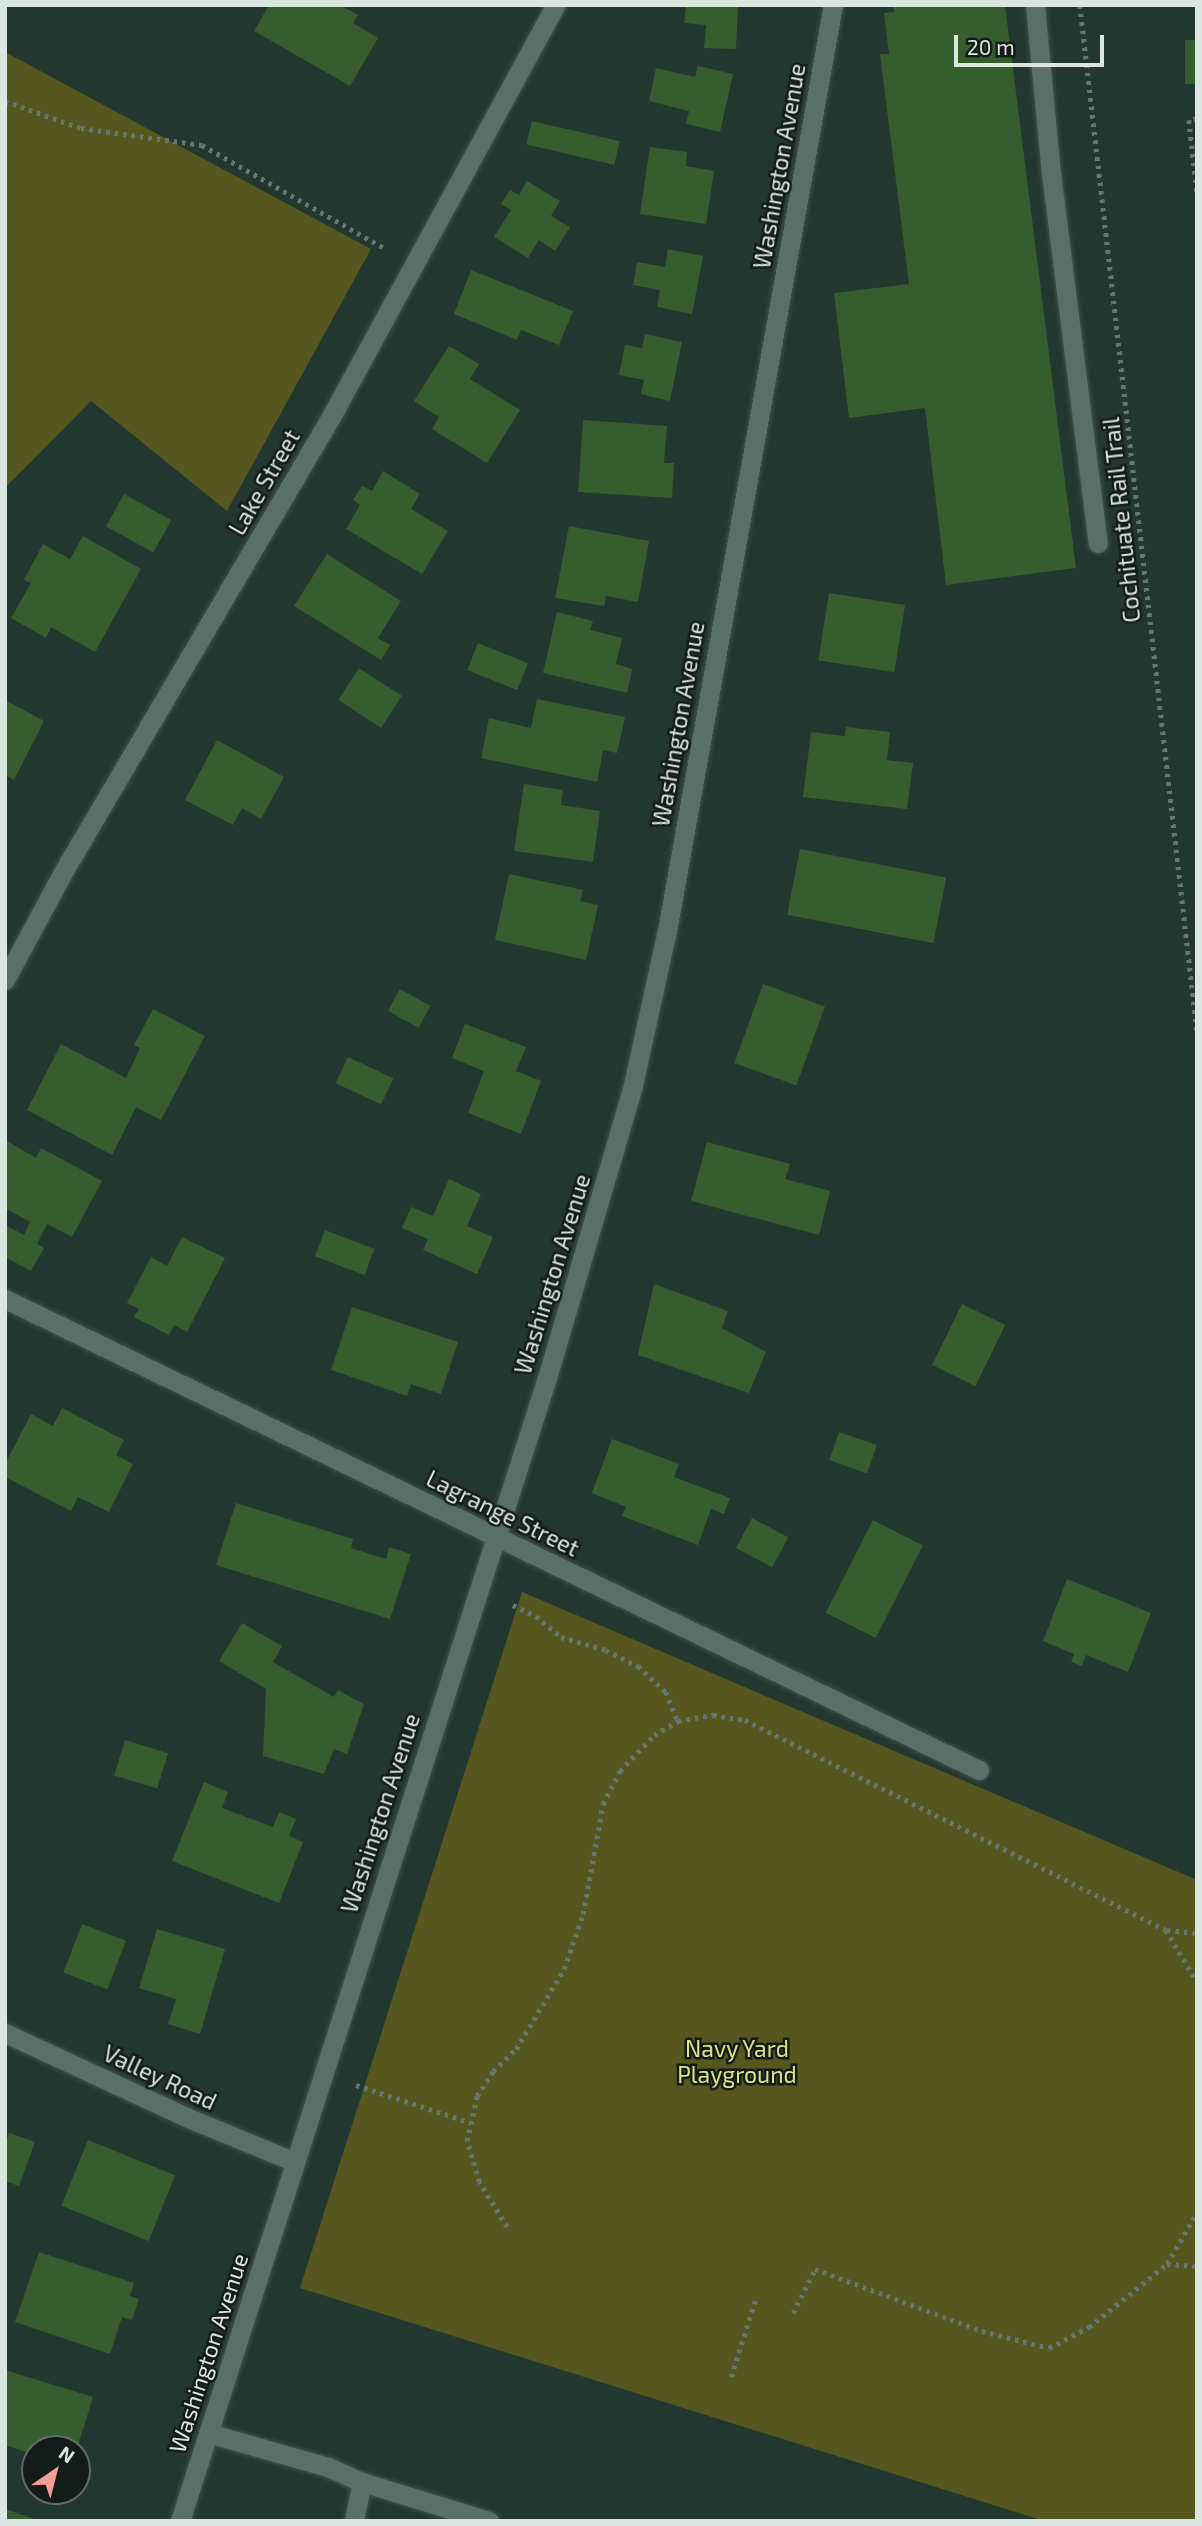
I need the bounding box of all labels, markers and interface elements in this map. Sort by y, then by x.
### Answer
scale bar [957,21,1108,65]
text: 20 m [967,34,1015,59]
street label: Washington Avenue [747,61,811,271]
street label: Cochituate Rail Trail [1096,415,1146,625]
street label: Lake Street [223,424,305,540]
street label: Washington Avenue [646,619,710,829]
street label: Washington Avenue [508,1170,596,1378]
street label: Lagrange Street [422,1464,584,1562]
street label: Washington Avenue [335,1710,425,1916]
park label: Navy Yard Playground [677,2034,797,2088]
street label: Valley Road [99,2039,221,2115]
street label: Washington Avenue [163,2250,253,2456]
north arrow [21,2435,91,2505]
text: N [55,2441,79,2467]

